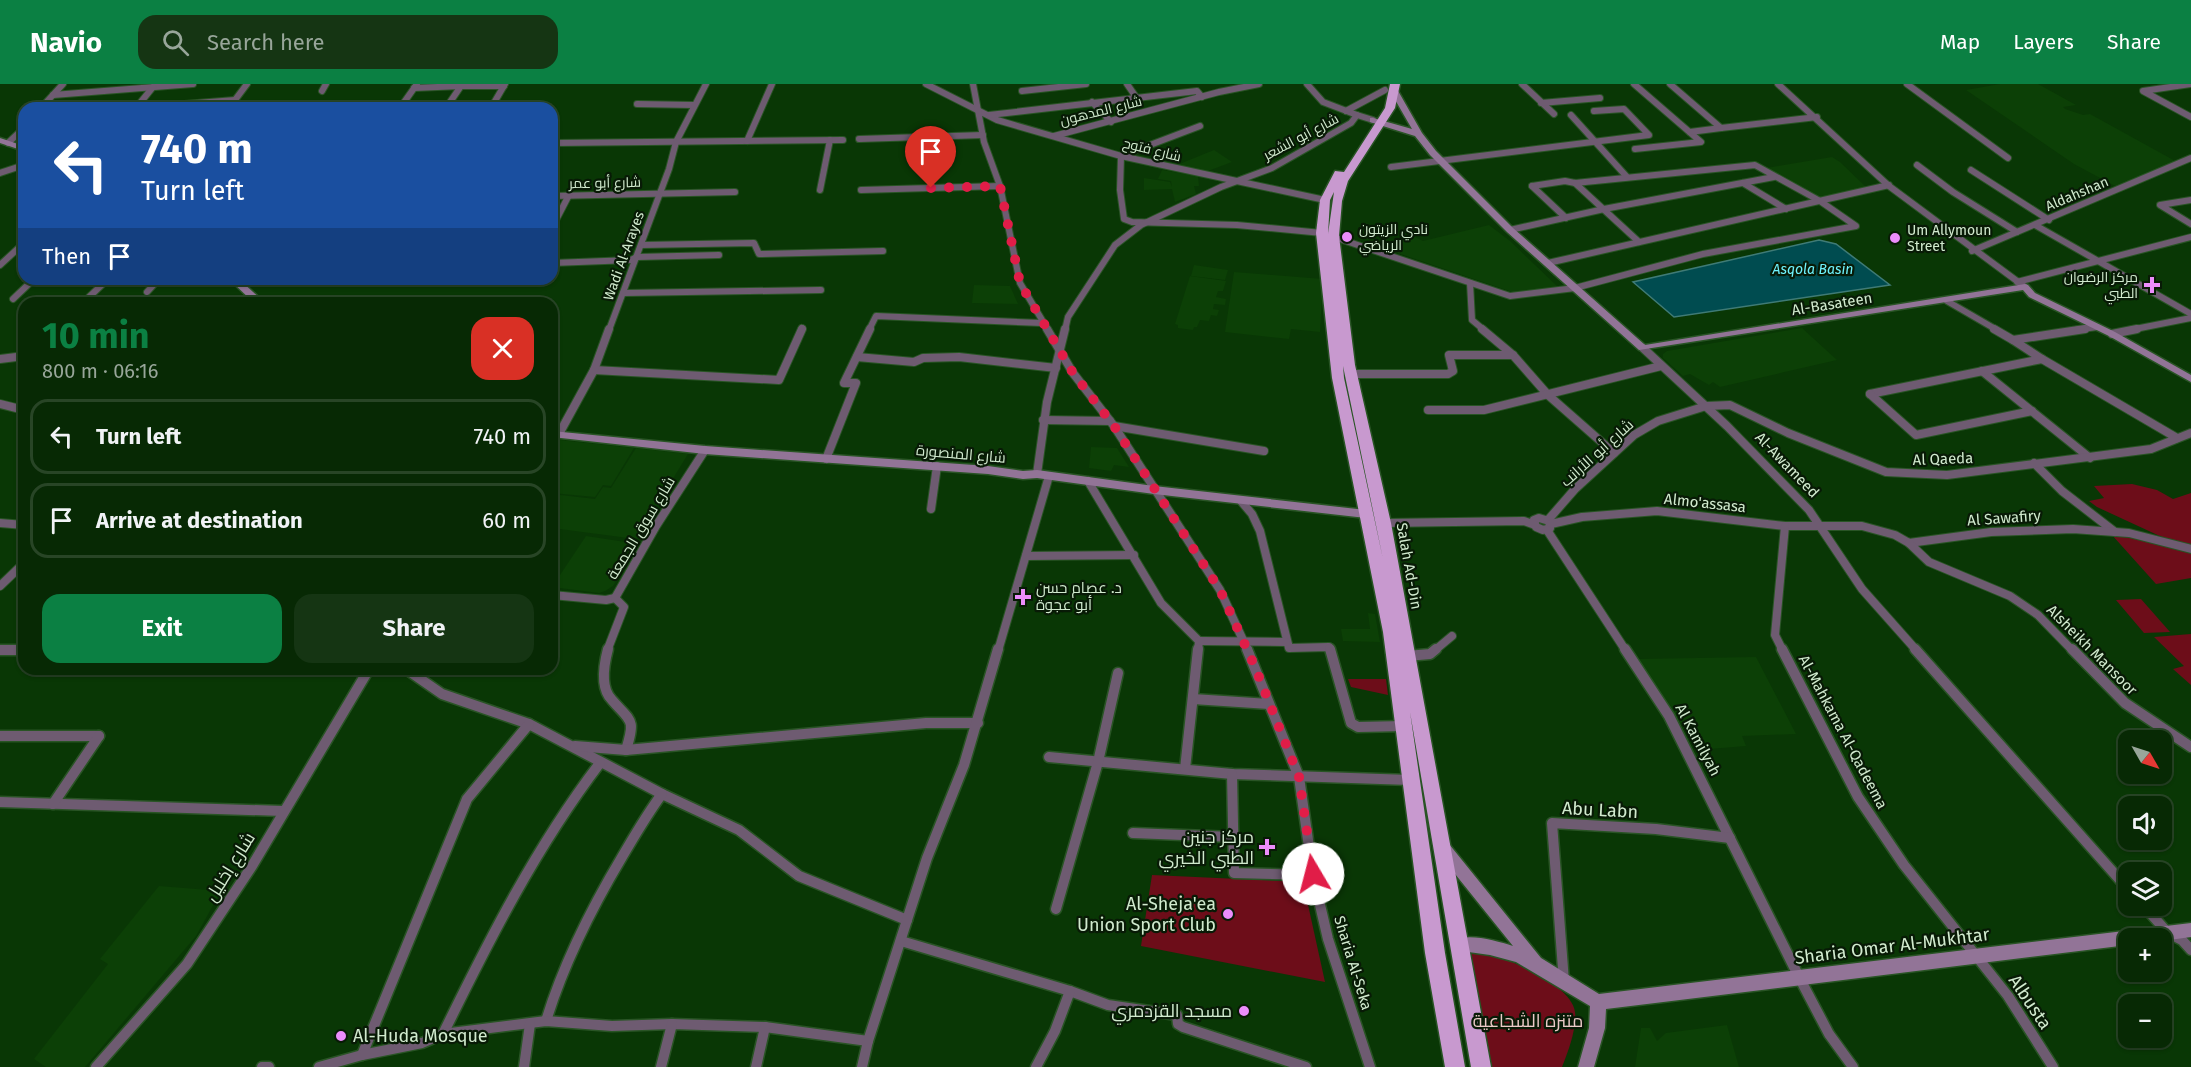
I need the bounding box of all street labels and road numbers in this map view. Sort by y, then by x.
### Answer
street label: شارع المدهون [1058,93,1144,129]
street label: شارع أبو الشعر [1259,109,1342,164]
street label: شارع فتوح [1121,135,1183,165]
street label: شارع أبو عمر [568,173,641,192]
street label: Aldahshan [2043,173,2111,215]
street label: Wadi Al-Arayes [600,209,648,303]
street label: Al-Basateen [1790,289,1874,319]
street label: شارع أبو الأرانب [1556,415,1638,492]
street label: Al-Awameed [1751,428,1823,502]
street label: شارع المنصورة [915,441,1007,469]
street label: Al Qaeda [1912,449,1974,469]
street label: شارع سوق الجمعة [603,473,680,584]
street label: Almo'assasa [1663,490,1747,516]
street label: Al Sawafiry [1967,506,2042,530]
street label: Salah Ad-Din [1393,521,1425,611]
street label: Alsheikh Mansoor [2043,601,2141,699]
street label: Al-Mahkama Al-Qadeema [1795,652,1891,812]
street label: Al Kamilyah [1671,701,1725,779]
street label: Abu Labn [1561,797,1639,823]
street label: شارع إخليل [200,828,261,906]
street label: Sharia Al-Seka [1330,914,1376,1012]
street label: Sharia Omar Al-Mukhtar [1793,923,1991,969]
street label: Albusta [2004,970,2056,1034]

